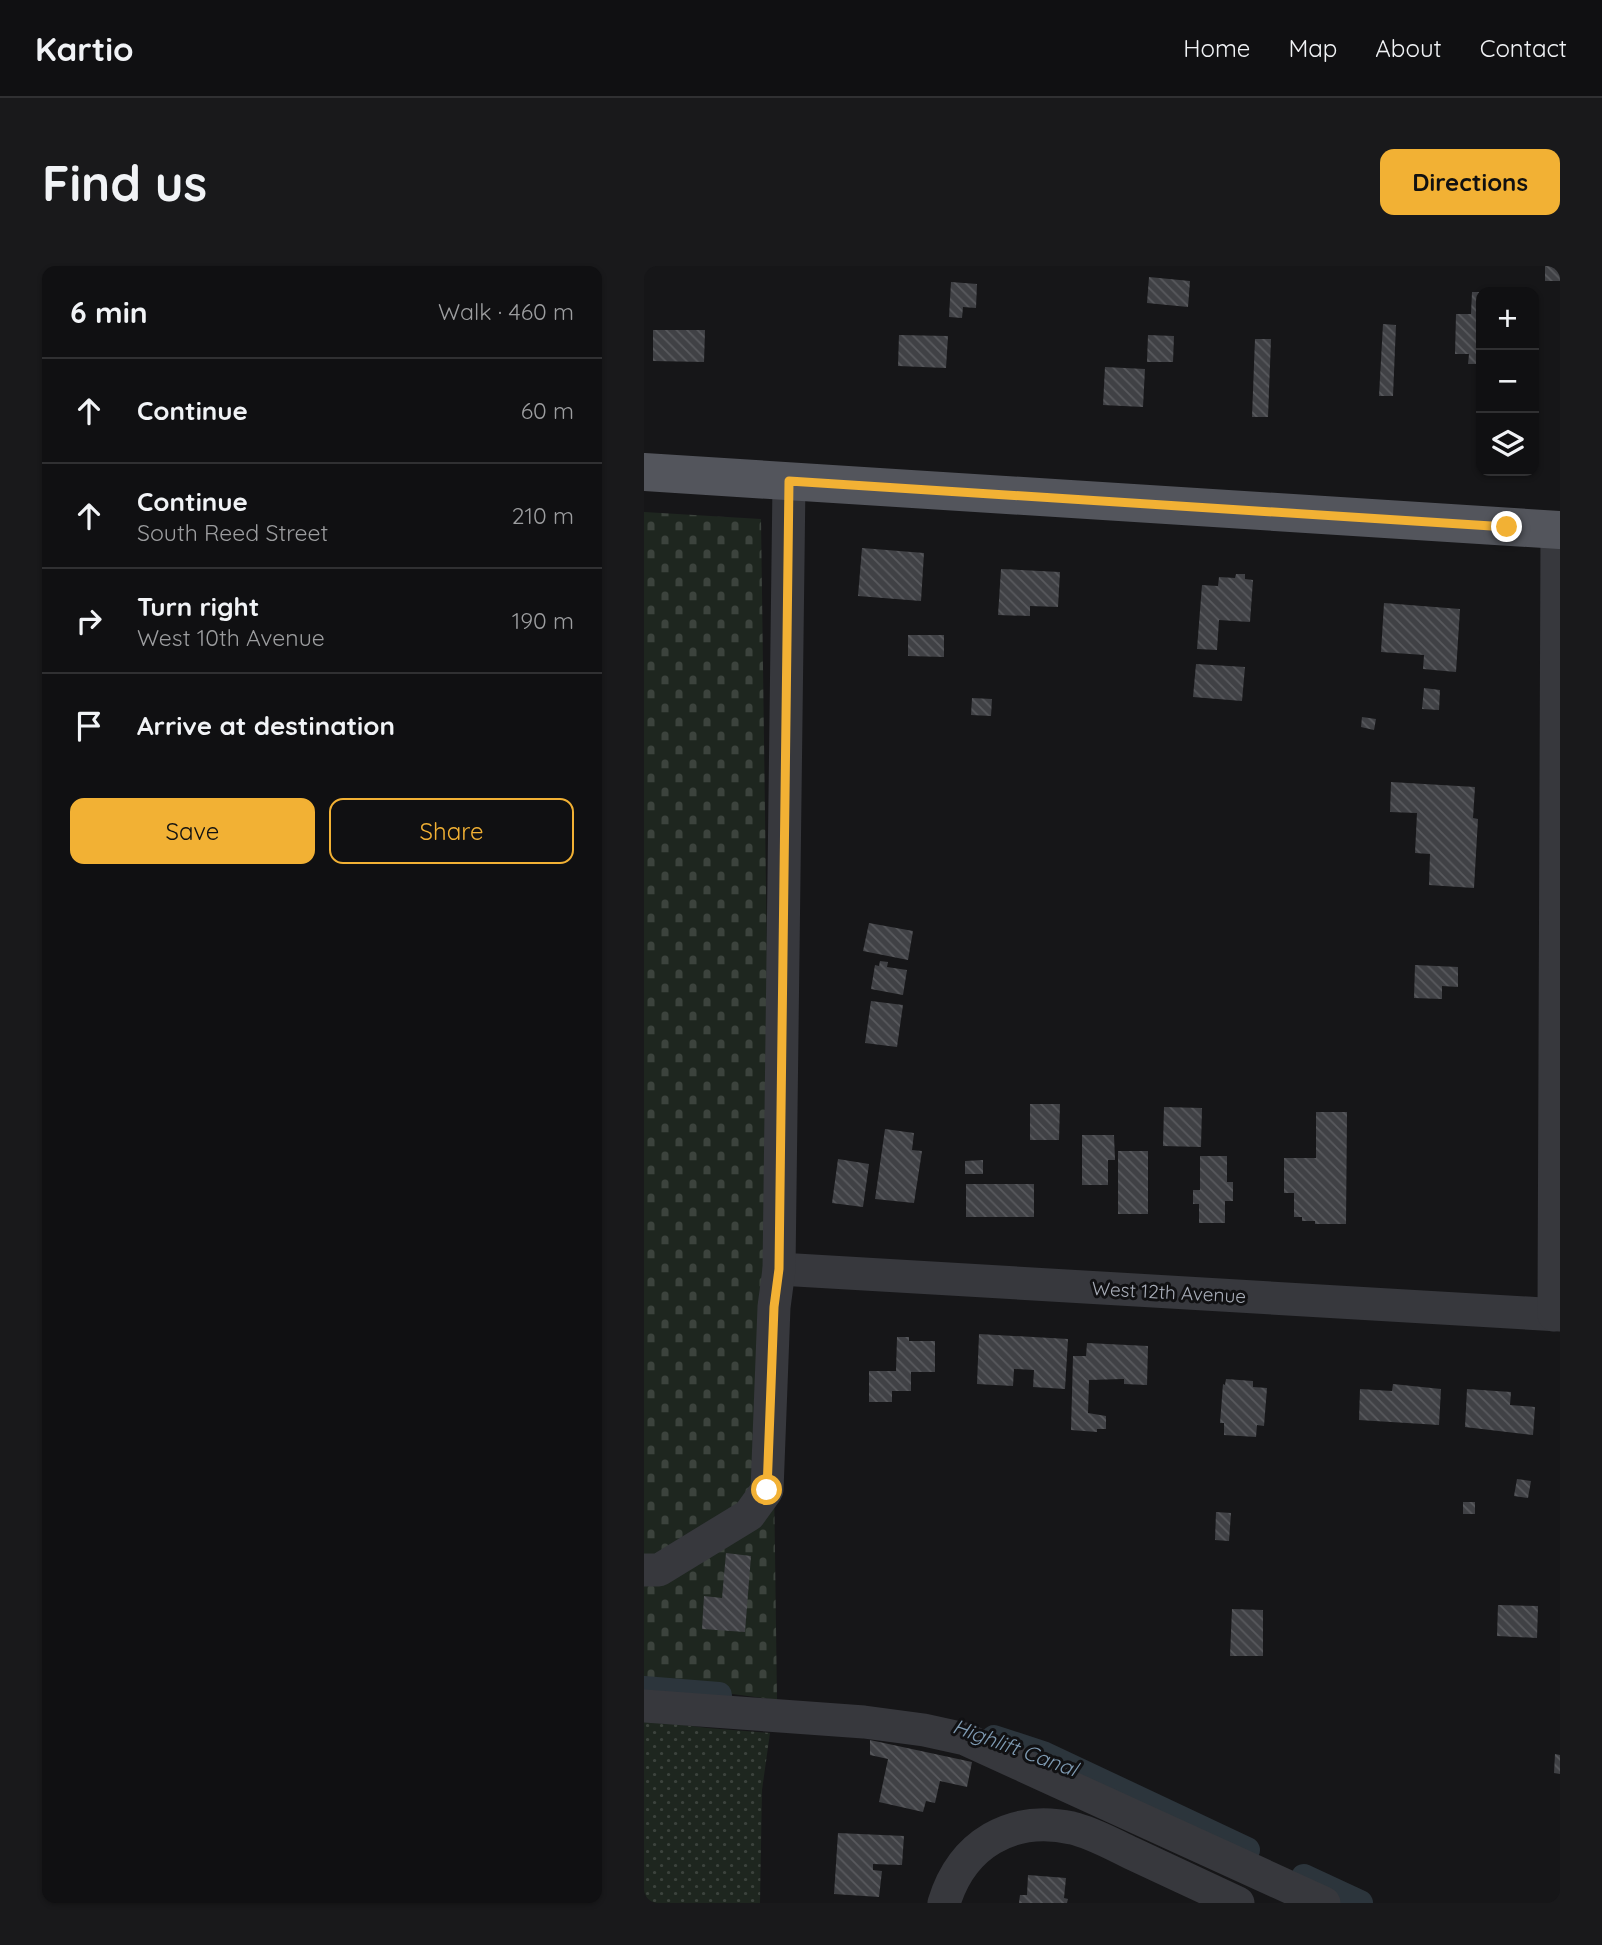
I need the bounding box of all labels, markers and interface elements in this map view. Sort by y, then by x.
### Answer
text: Kartio [35,28,134,69]
text: Home [1183,33,1250,63]
text: Map [1288,33,1337,63]
text: About [1375,33,1442,63]
text: Contact [1480,33,1567,63]
button: Directions [1380,149,1560,215]
text: Find us [42,152,207,213]
map controls [1476,287,1539,476]
button: + [1476,287,1539,350]
text: 6 min [70,293,148,331]
text: Walk · 460 m [438,297,574,326]
button: − [1476,350,1539,413]
icon: ahead [70,392,108,430]
text: Continue [137,394,248,427]
text: 60 m [521,396,574,425]
button: layers [1476,413,1539,476]
text: Continue [137,485,248,518]
icon: ahead [70,497,108,535]
text: 210 m [512,501,574,530]
route end [1491,511,1522,542]
text: South Reed Street [137,518,328,547]
text: Turn right [137,590,259,623]
icon: right [70,602,108,640]
text: 190 m [512,606,574,635]
text: West 10th Avenue [137,623,325,652]
icon: arrive [70,707,108,745]
text: Arrive at destination [137,709,395,742]
button: Save [70,798,315,864]
button: Share [329,798,574,864]
street label: West 12th Avenue [1091,1276,1247,1308]
route start [751,1474,782,1505]
water label: Highlift Canal [950,1713,1083,1782]

